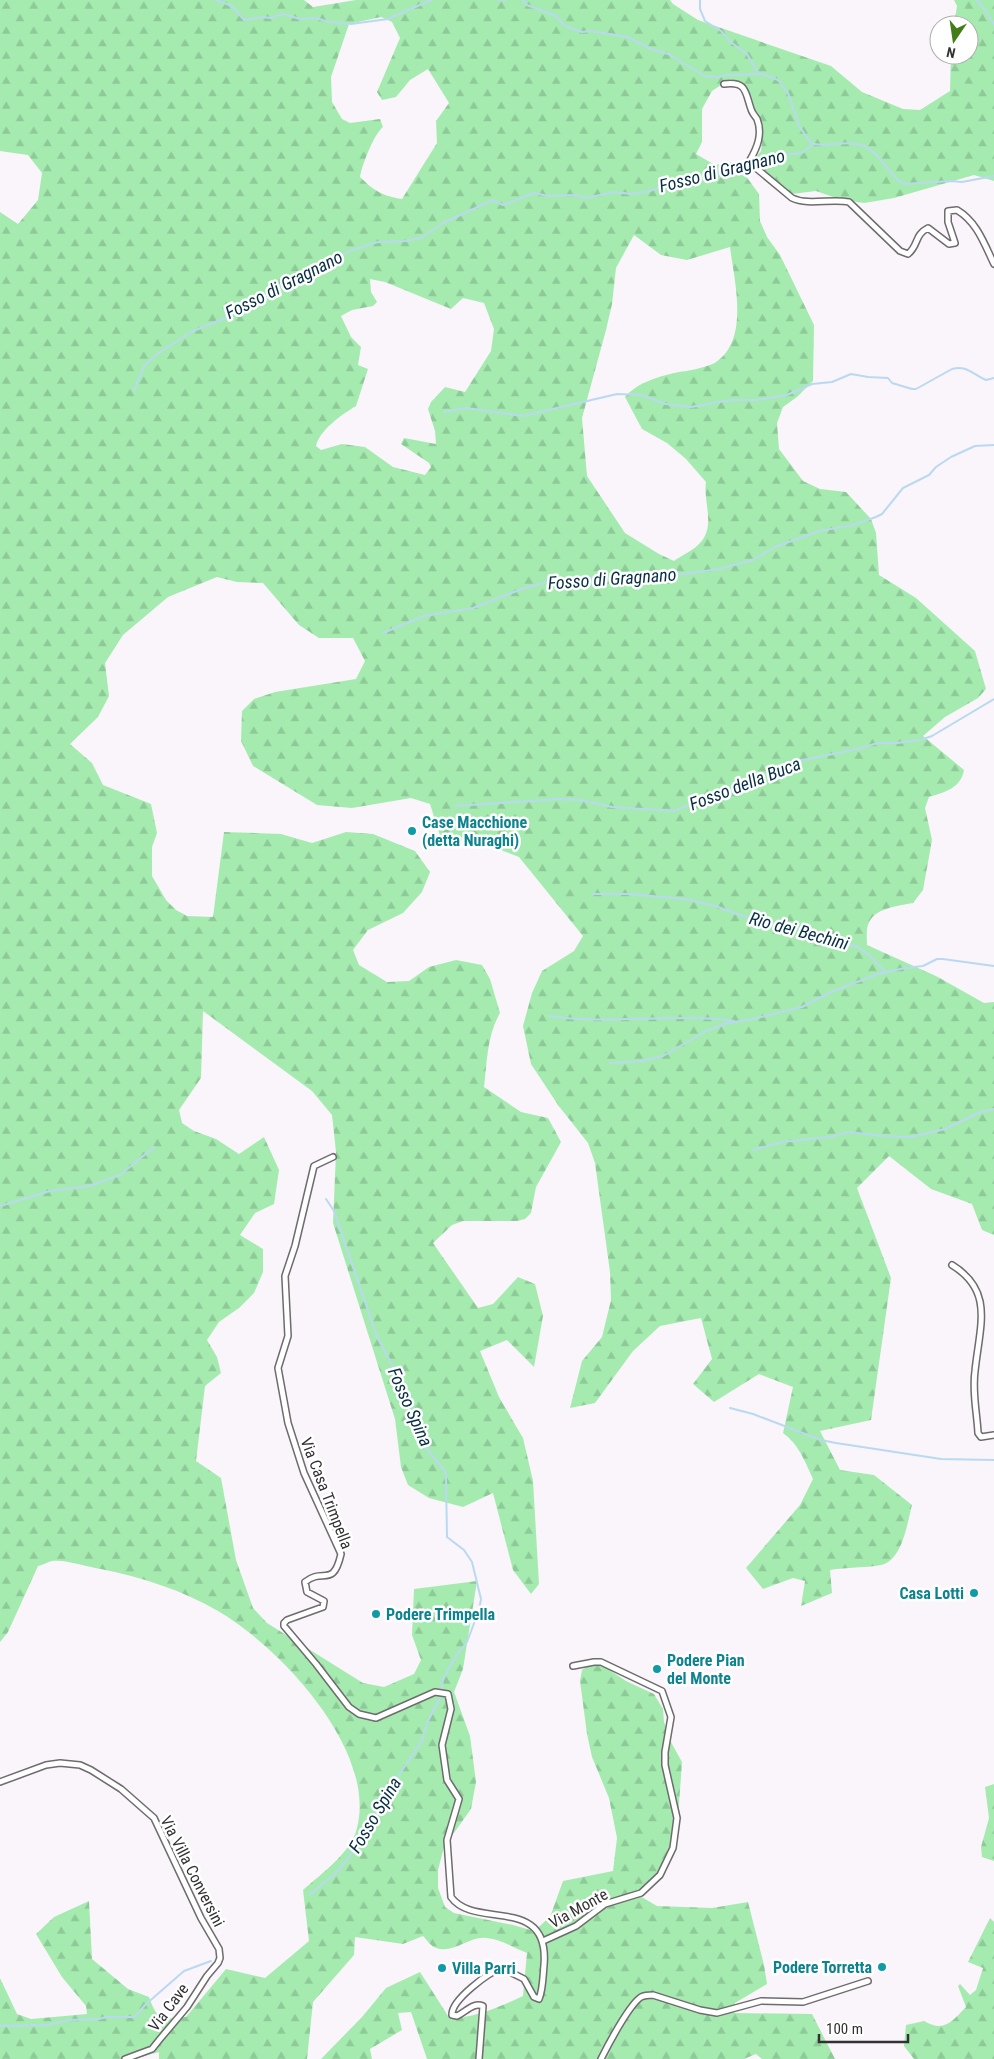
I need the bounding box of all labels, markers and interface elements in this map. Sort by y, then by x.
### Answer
north arrow [929,15,979,65]
text: N [945,44,957,61]
water label: Fosso di Gragnano [657,145,787,196]
water label: Fosso di Gragnano [222,246,346,323]
water label: Fosso di Gragnano [547,564,677,593]
water label: Fosso della Buca [686,753,803,814]
place label: Case Macchione (detta Nuraghi) [422,813,527,850]
marker: Case Macchione (detta Nuraghi) [406,825,418,837]
water label: Rio dei Bechini [747,907,852,954]
water label: Fosso Spina [384,1364,437,1450]
street label: Via Casa Trimpella [297,1435,357,1552]
place label: Casa Lotti [899,1584,964,1603]
marker: Casa Lotti [968,1587,980,1599]
place label: Podere Trimpella [386,1605,496,1624]
marker: Podere Trimpella [370,1608,382,1620]
place label: Podere Pian del Monte [667,1651,745,1688]
marker: Podere Pian del Monte [651,1663,663,1675]
water label: Fosso Spina [344,1773,405,1856]
street label: Via Villa Conversini [156,1813,229,1930]
street label: Via Monte [546,1885,611,1932]
place label: Podere Torretta [773,1958,872,1977]
place label: Villa Parri [452,1959,516,1978]
marker: Podere Torretta [876,1961,888,1973]
marker: Villa Parri [436,1962,448,1974]
street label: Via Cave [144,1980,192,2035]
scale bar [819,2012,908,2044]
text: 100 m [826,2020,863,2038]

